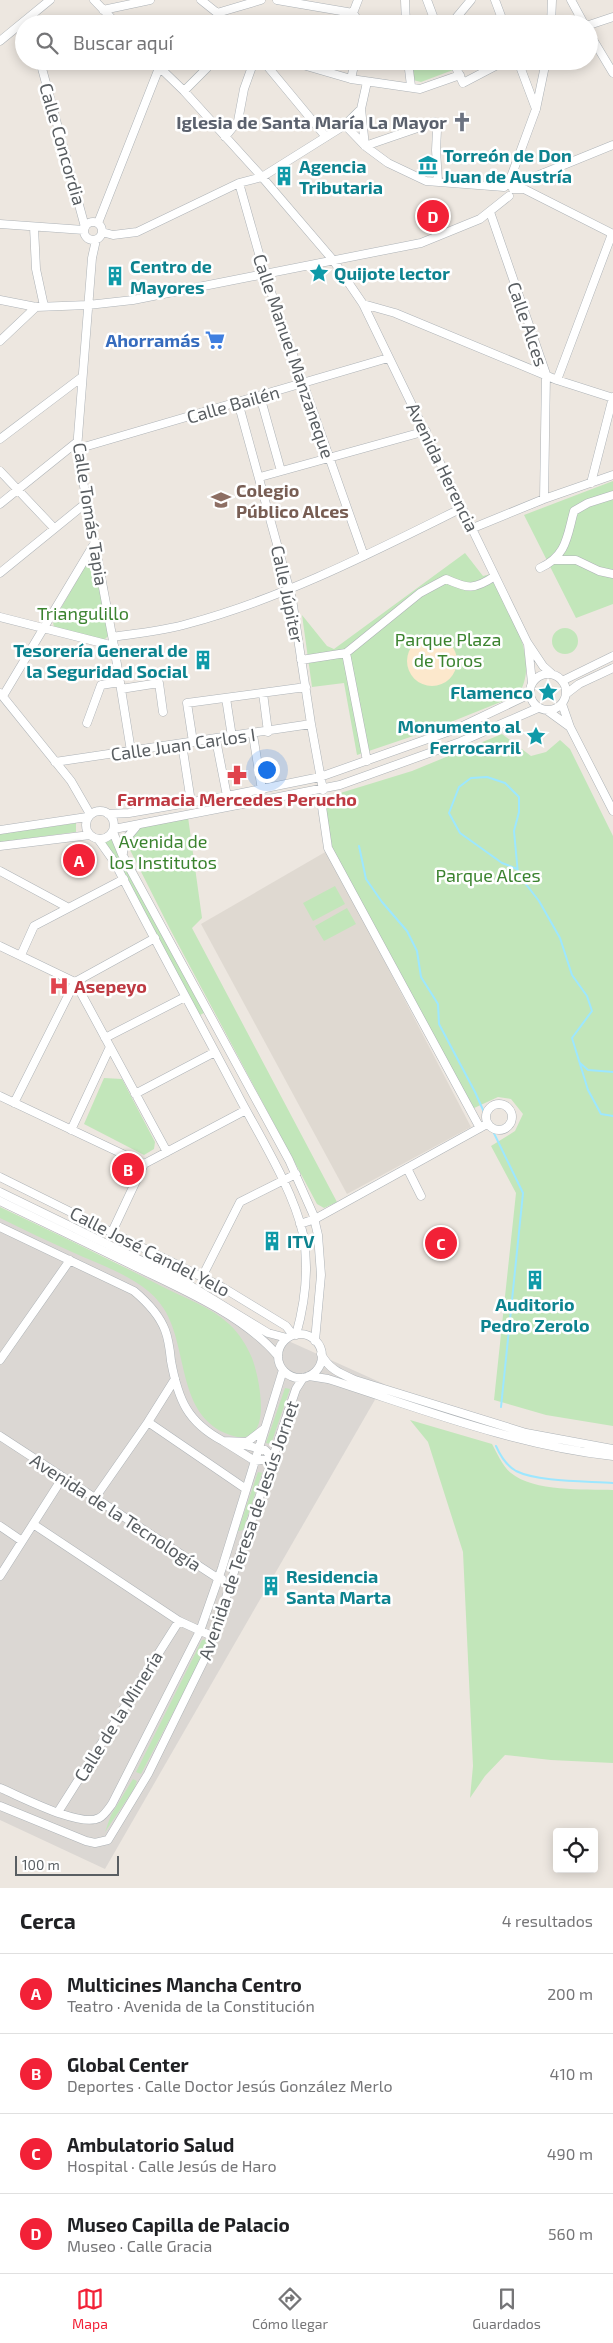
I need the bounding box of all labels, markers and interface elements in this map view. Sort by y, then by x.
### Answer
search box [15,15,598,70]
icon: search [33,29,61,57]
text: Buscar aquí [73,31,173,54]
street label: Calle Concordia [35,80,91,208]
place label: Iglesia de Santa María La Mayor [176,111,447,133]
church icon: Iglesia de Santa María La Mayor [451,111,473,133]
place label: Torreón de Don Juan de Austría [443,144,572,187]
museum icon: Torreón de Don Juan de Austría [417,154,439,176]
place label: Agencia Tributaria [299,155,383,198]
building icon: Agencia Tributaria [273,165,295,187]
pin: D [417,197,449,235]
street label: Calle Manuel Manzaneque [249,251,339,461]
place label: Centro de Mayores [130,255,212,298]
place icon: Quijote lector [308,262,330,284]
place label: Quijote lector [334,262,450,284]
building icon: Centro de Mayores [104,265,126,287]
street label: Calle Alces [503,279,553,369]
place label: Ahorramás [106,329,200,351]
supermarket icon: Ahorramás [204,329,226,351]
street label: Calle Bailén [184,380,282,428]
street label: Avenida Herencia [402,399,484,535]
street label: Calle Tomás Tapia [69,441,113,587]
place label: Colegio Público Alces [236,479,349,522]
school or university icon: Colegio Público Alces [210,489,232,511]
street label: Calle Júpiter [267,543,309,645]
park label: Triangulillo [37,602,129,624]
park label: Parque Plaza de Toros [395,628,501,671]
place label: Tesorería General de la Seguridad Social [13,639,188,682]
building icon: Tesorería General de la Seguridad Social [192,649,214,671]
place label: Flamenco [450,681,533,703]
place icon: Flamenco [537,681,559,703]
place label: Monumento al Ferrocarril [398,715,521,758]
street label: Calle Juan Carlos I [109,723,257,765]
place icon: Monumento al Ferrocarril [525,725,547,747]
your location [254,757,280,783]
pharmacy icon: Farmacia Mercedes Perucho [226,764,248,786]
place label: Farmacia Mercedes Perucho [117,788,357,810]
park label: Avenida de los Institutos [109,830,217,873]
pin: A [63,841,95,879]
park label: Parque Alces [435,864,541,886]
hospital icon: Asepeyo [48,975,70,997]
place label: Asepeyo [74,975,147,997]
pin: B [112,1150,144,1188]
street label: Calle José Candel Yelo [66,1201,234,1301]
pin: C [425,1224,457,1262]
building icon: ITV [261,1230,283,1252]
place label: ITV [287,1230,315,1252]
building icon: Auditorio Pedro Zerolo [524,1269,546,1291]
place label: Auditorio Pedro Zerolo [480,1293,590,1336]
street label: Avenida de Teresa de Jesús Jornet [193,1397,303,1662]
street label: Avenida de la Tecnología [26,1448,206,1576]
place label: Residencia Santa Marta [286,1565,391,1608]
building icon: Residencia Santa Marta [260,1575,282,1597]
street label: Calle de la Minería [69,1647,167,1785]
map controls [553,1828,598,1873]
button: locate [553,1828,598,1873]
scale bar [15,1853,119,1876]
text: 100 m [22,1856,60,1873]
text: Cerca [20,1908,76,1933]
text: 4 resultados [502,1911,593,1930]
text: Multicines Mancha Centro [67,1973,302,1996]
text: A [31,1984,41,2003]
text: 200 m [547,1984,593,2003]
text: Teatro · Avenida de la Constitución [67,1996,315,2015]
text: Global Center [67,2053,189,2076]
text: B [31,2064,41,2083]
text: 410 m [550,2064,593,2083]
text: Deportes · Calle Doctor Jesús González Merlo [67,2076,393,2095]
text: Ambulatorio Salud [67,2133,234,2156]
text: C [31,2144,41,2163]
text: 490 m [547,2144,593,2163]
text: Hospital · Calle Jesús de Haro [67,2156,277,2175]
text: Museo Capilla de Palacio [67,2213,290,2236]
text: D [31,2224,41,2243]
text: 560 m [548,2224,593,2243]
text: Museo · Calle Gracia [67,2236,212,2255]
tab: Mapa [72,2285,108,2332]
tab: Cómo llegar [252,2285,328,2332]
tab: Guardados [472,2285,541,2332]

